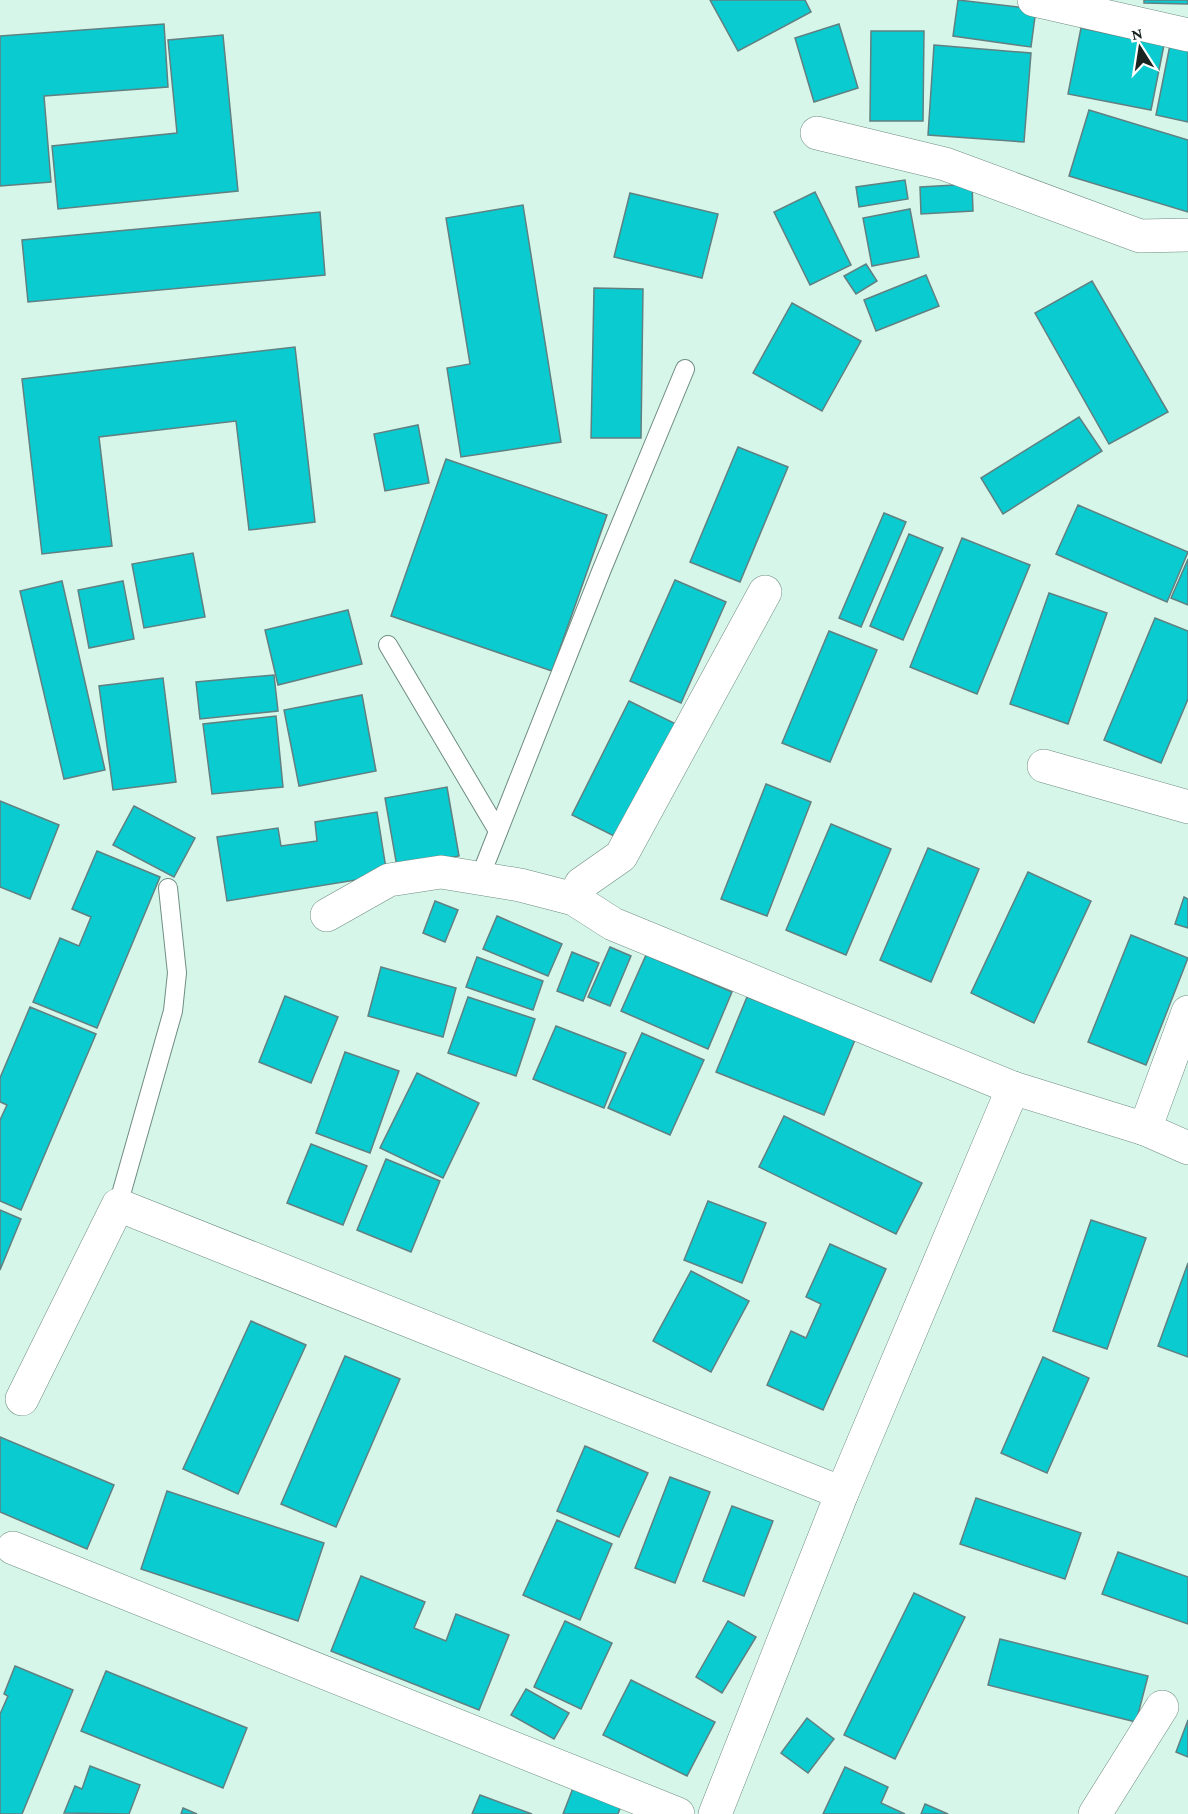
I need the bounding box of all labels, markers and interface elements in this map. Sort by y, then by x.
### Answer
north arrow [1110,18,1170,78]
text: N [1130,24,1144,43]

